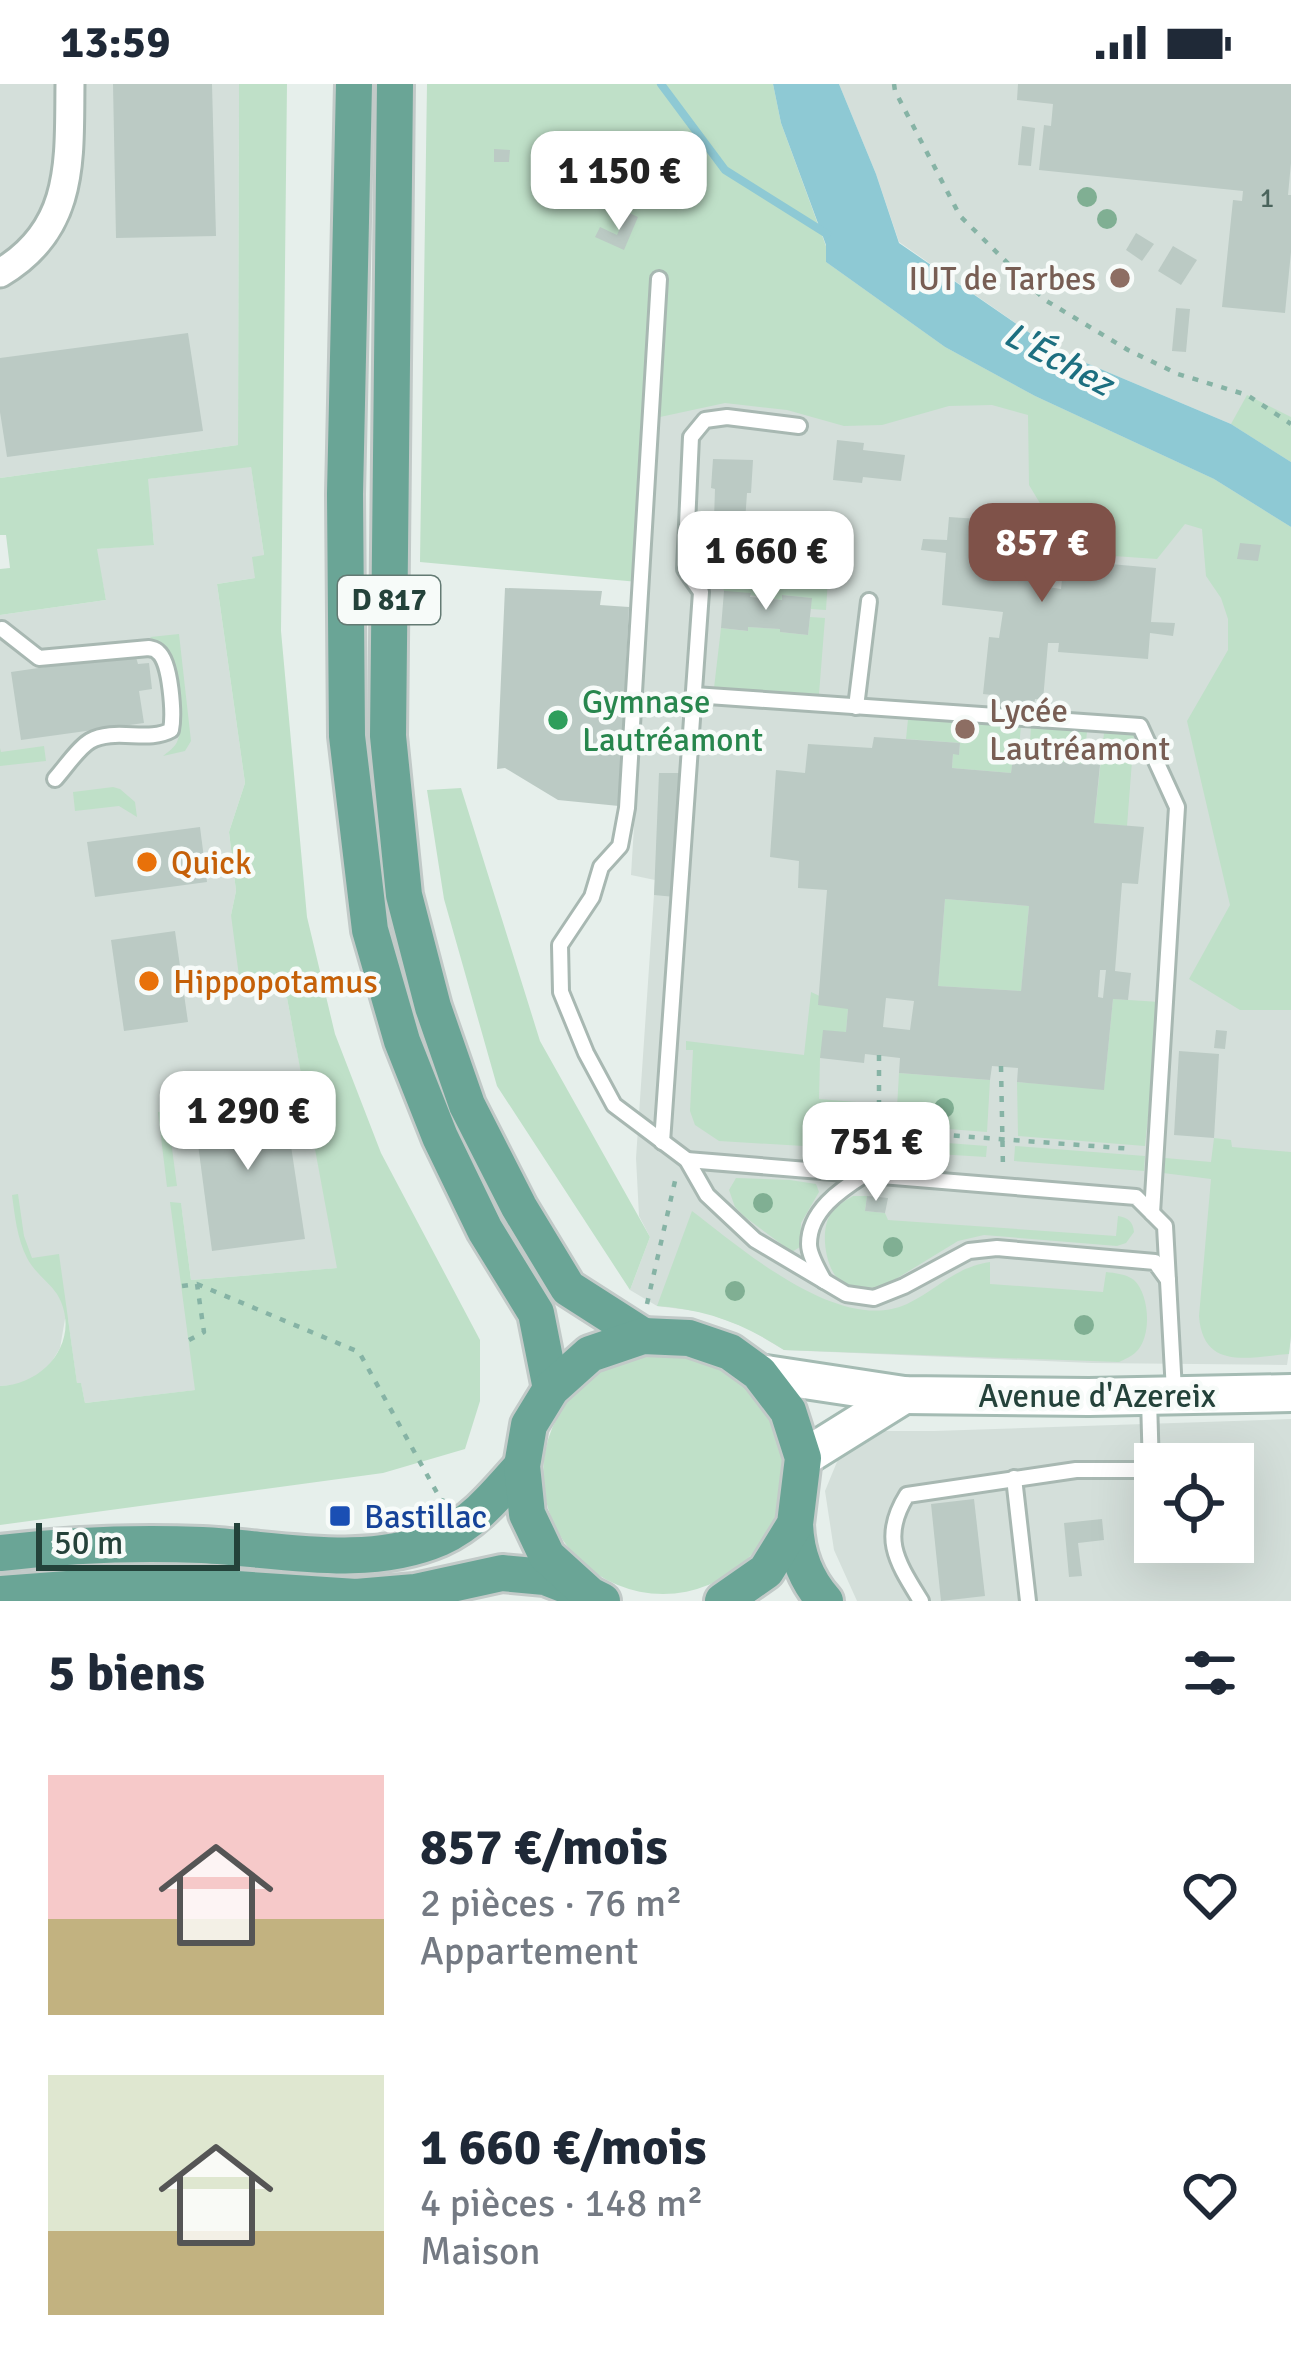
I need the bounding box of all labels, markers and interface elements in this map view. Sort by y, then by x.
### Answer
text: 13:59 [60,15,170,70]
pin: 1 150 € [508,131,730,233]
text: 1 150 € [558,146,680,194]
house number: 1 [1260,182,1274,215]
place label: IUT de Tarbes [908,259,1096,300]
marker: IUT de Tarbes [1107,265,1133,291]
water label: L'Échez [996,312,1123,408]
pin: 857 € [958,503,1126,605]
pin: 1 660 € [655,511,877,613]
text: 857 € [996,518,1088,566]
text: 1 660 € [705,526,827,574]
road number: D 817 [338,576,440,624]
place label: Gymnase Lautréamont [582,682,763,761]
place label: Lycée Lautréamont [989,691,1170,770]
marker: Gymnase Lautréamont [545,707,571,733]
marker: Lycée Lautréamont [952,716,978,742]
place label: Quick [171,843,251,884]
marker: Quick [134,849,160,875]
place label: Hippopotamus [173,962,378,1003]
marker: Hippopotamus [136,968,162,994]
pin: 1 290 € [137,1071,359,1173]
text: 1 290 € [187,1086,309,1134]
pin: 751 € [792,1102,960,1204]
text: 751 € [830,1117,922,1165]
street label: Avenue d'Azereix [978,1376,1216,1417]
map controls [1134,1443,1254,1563]
button: locate [1134,1443,1254,1563]
place label: Bastillac [364,1497,487,1538]
marker: Bastillac [327,1503,353,1529]
scale bar [36,1517,240,1570]
text: 50 m [54,1523,123,1564]
icon: filters [1177,1640,1243,1706]
text: 5 biens [48,1642,205,1705]
text: 857 €/mois [420,1816,668,1879]
icon: home [144,1823,288,1967]
icon: heart [1177,1862,1243,1928]
text: 2 pièces · 76 m² [420,1879,682,1927]
text: Appartement [420,1927,638,1975]
text: 1 660 €/mois [420,2116,707,2179]
icon: home [144,2123,288,2267]
icon: heart [1177,2162,1243,2228]
text: 4 pièces · 148 m² [420,2179,703,2227]
text: Maison [420,2227,541,2275]

